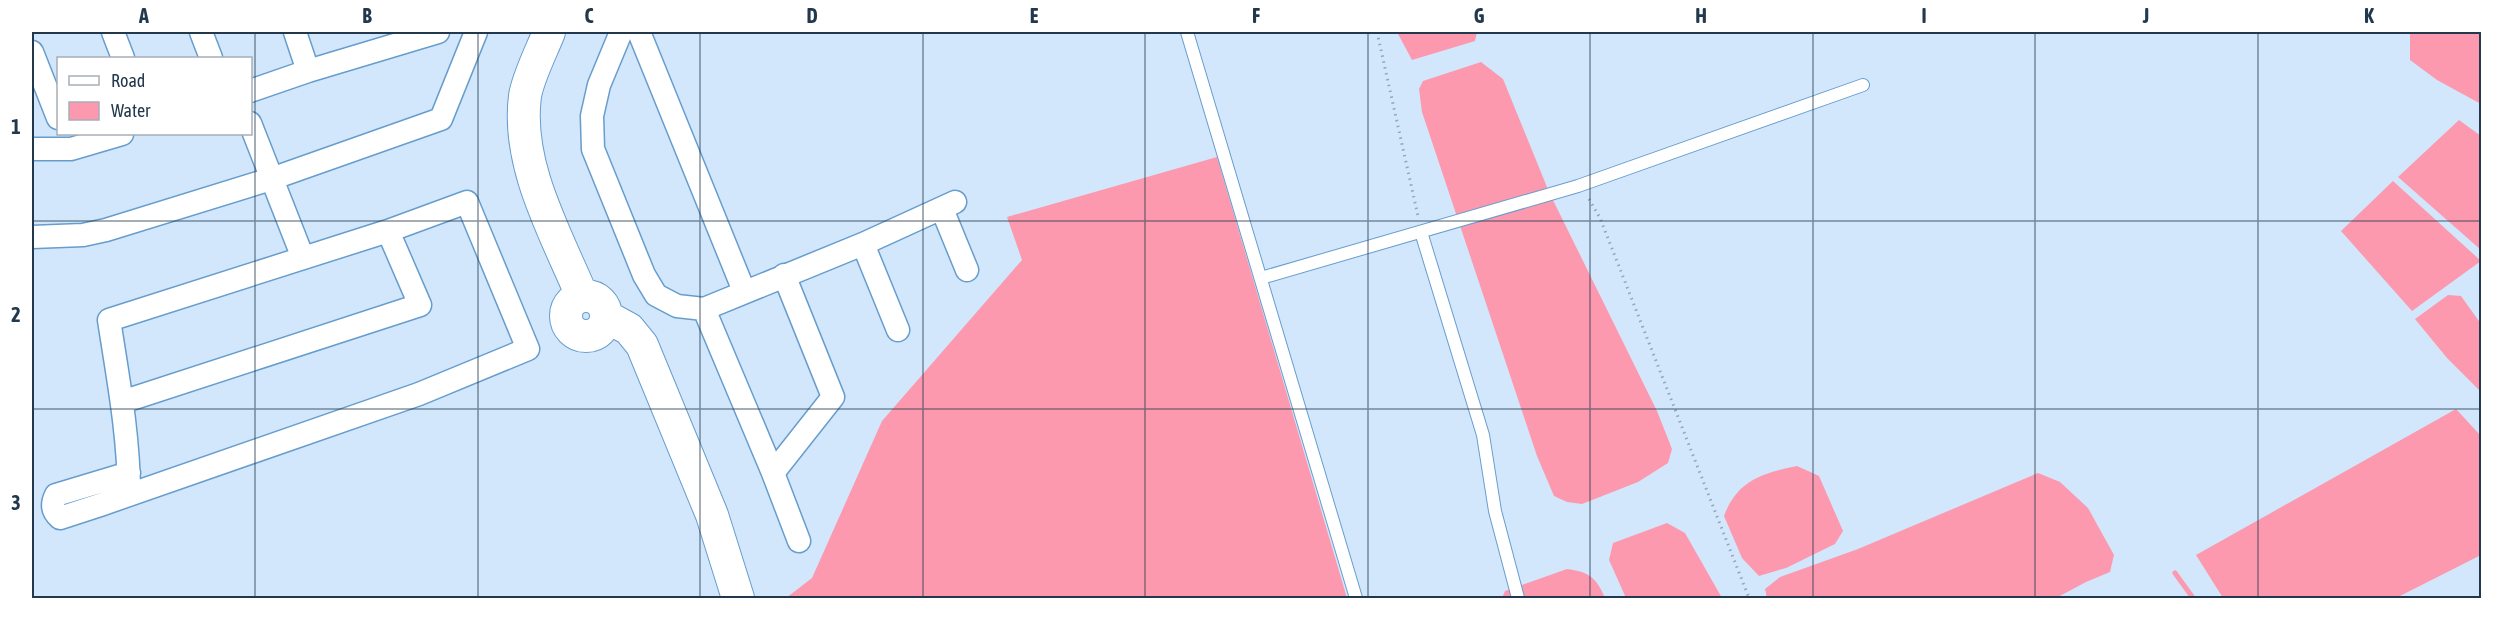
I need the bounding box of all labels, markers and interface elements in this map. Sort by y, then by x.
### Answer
text: A [138,4,149,27]
text: B [362,4,372,27]
text: C [585,4,594,27]
text: D [806,4,818,27]
text: E [1030,4,1039,27]
text: F [1252,4,1260,27]
text: G [1474,4,1485,27]
text: H [1695,4,1707,27]
text: I [1921,4,1927,27]
text: J [2142,4,2149,27]
text: K [2364,4,2374,27]
legend [57,57,252,135]
text: Road [111,70,145,91]
text: Water [111,100,151,121]
text: 1 [11,115,21,138]
text: 2 [11,303,21,326]
text: 3 [11,491,21,514]

